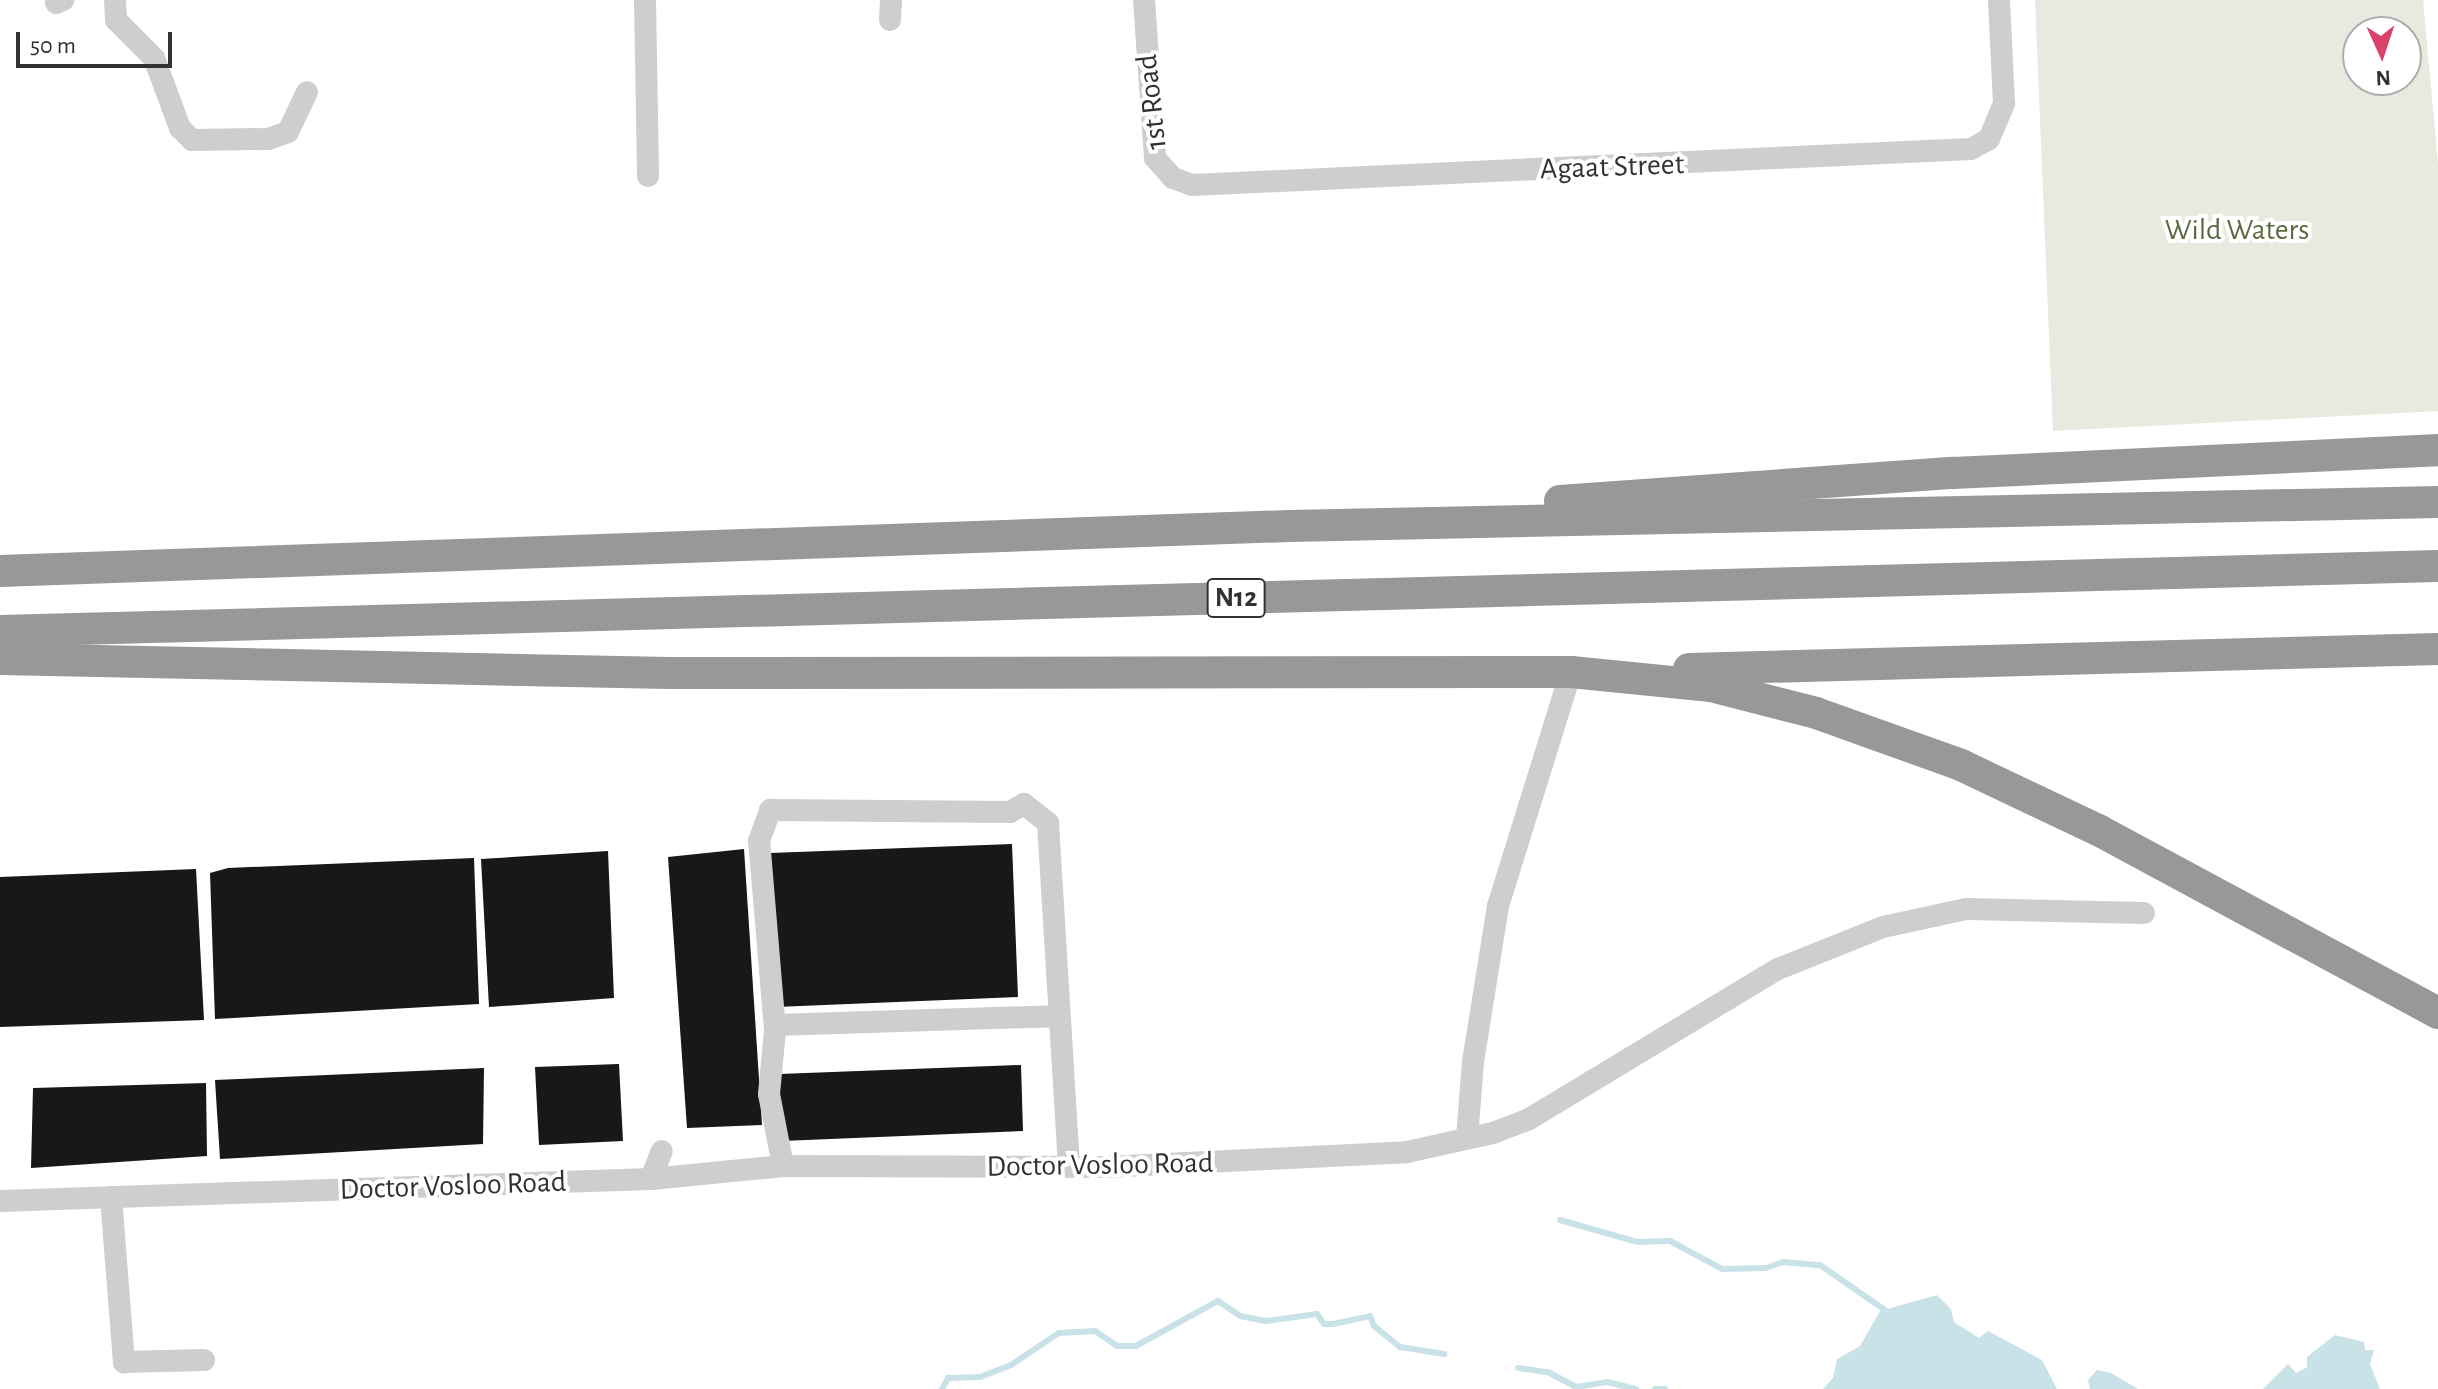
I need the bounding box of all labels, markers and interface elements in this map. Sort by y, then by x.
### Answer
scale bar [20,16,176,66]
north arrow [2342,16,2422,96]
text: 50 m [30,34,76,58]
street label: 1st Road [1129,53,1175,151]
text: N [2375,67,2391,89]
street label: Agaat Street [1539,146,1685,188]
park label: Wild Waters [2165,212,2309,248]
road number: N12 [1206,574,1266,622]
street label: Doctor Vosloo Road [986,1145,1214,1185]
street label: Doctor Vosloo Road [339,1164,567,1208]

